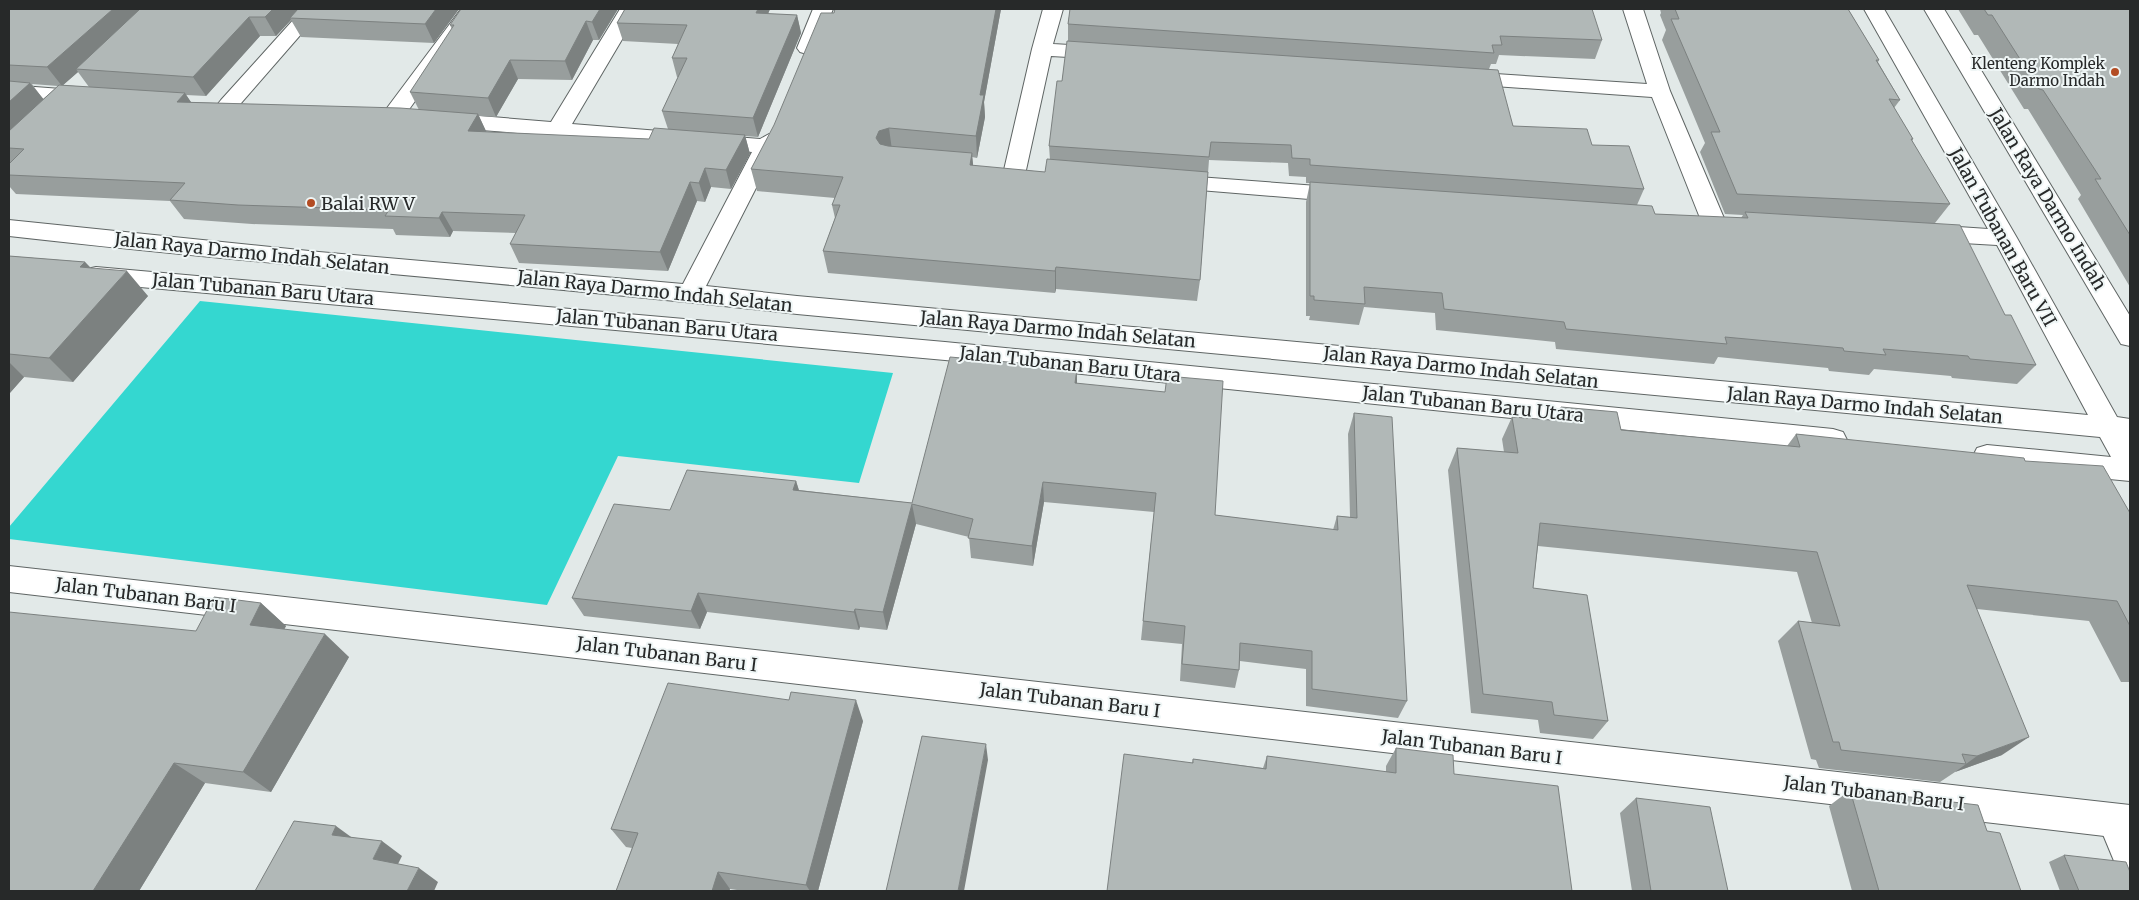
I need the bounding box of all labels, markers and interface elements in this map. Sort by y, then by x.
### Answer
place label: Klenteng Komplek Darmo Indah [1971,54,2105,90]
marker: Klenteng Komplek Darmo Indah [2109,66,2121,78]
street label: Jalan Raya Darmo Indah [1984,103,2112,294]
street label: Jalan Tubanan Baru VII [1944,143,2062,330]
place label: Balai RW V [321,192,416,215]
marker: Balai RW V [305,197,317,209]
street label: Jalan Raya Darmo Indah Selatan [112,227,391,279]
street label: Jalan Raya Darmo Indah Selatan [515,265,794,317]
street label: Jalan Tubanan Baru Utara [150,268,375,310]
street label: Jalan Tubanan Baru Utara [554,304,779,346]
street label: Jalan Raya Darmo Indah Selatan [918,305,1197,353]
street label: Jalan Tubanan Baru Utara [957,341,1182,387]
street label: Jalan Raya Darmo Indah Selatan [1321,341,1600,393]
street label: Jalan Tubanan Baru Utara [1360,381,1585,427]
street label: Jalan Raya Darmo Indah Selatan [1725,381,2004,429]
street label: Jalan Tubanan Baru I [53,572,238,617]
street label: Jalan Tubanan Baru I [574,631,759,676]
street label: Jalan Tubanan Baru I [977,677,1162,722]
street label: Jalan Tubanan Baru I [1379,724,1564,769]
street label: Jalan Tubanan Baru I [1781,770,1966,815]

